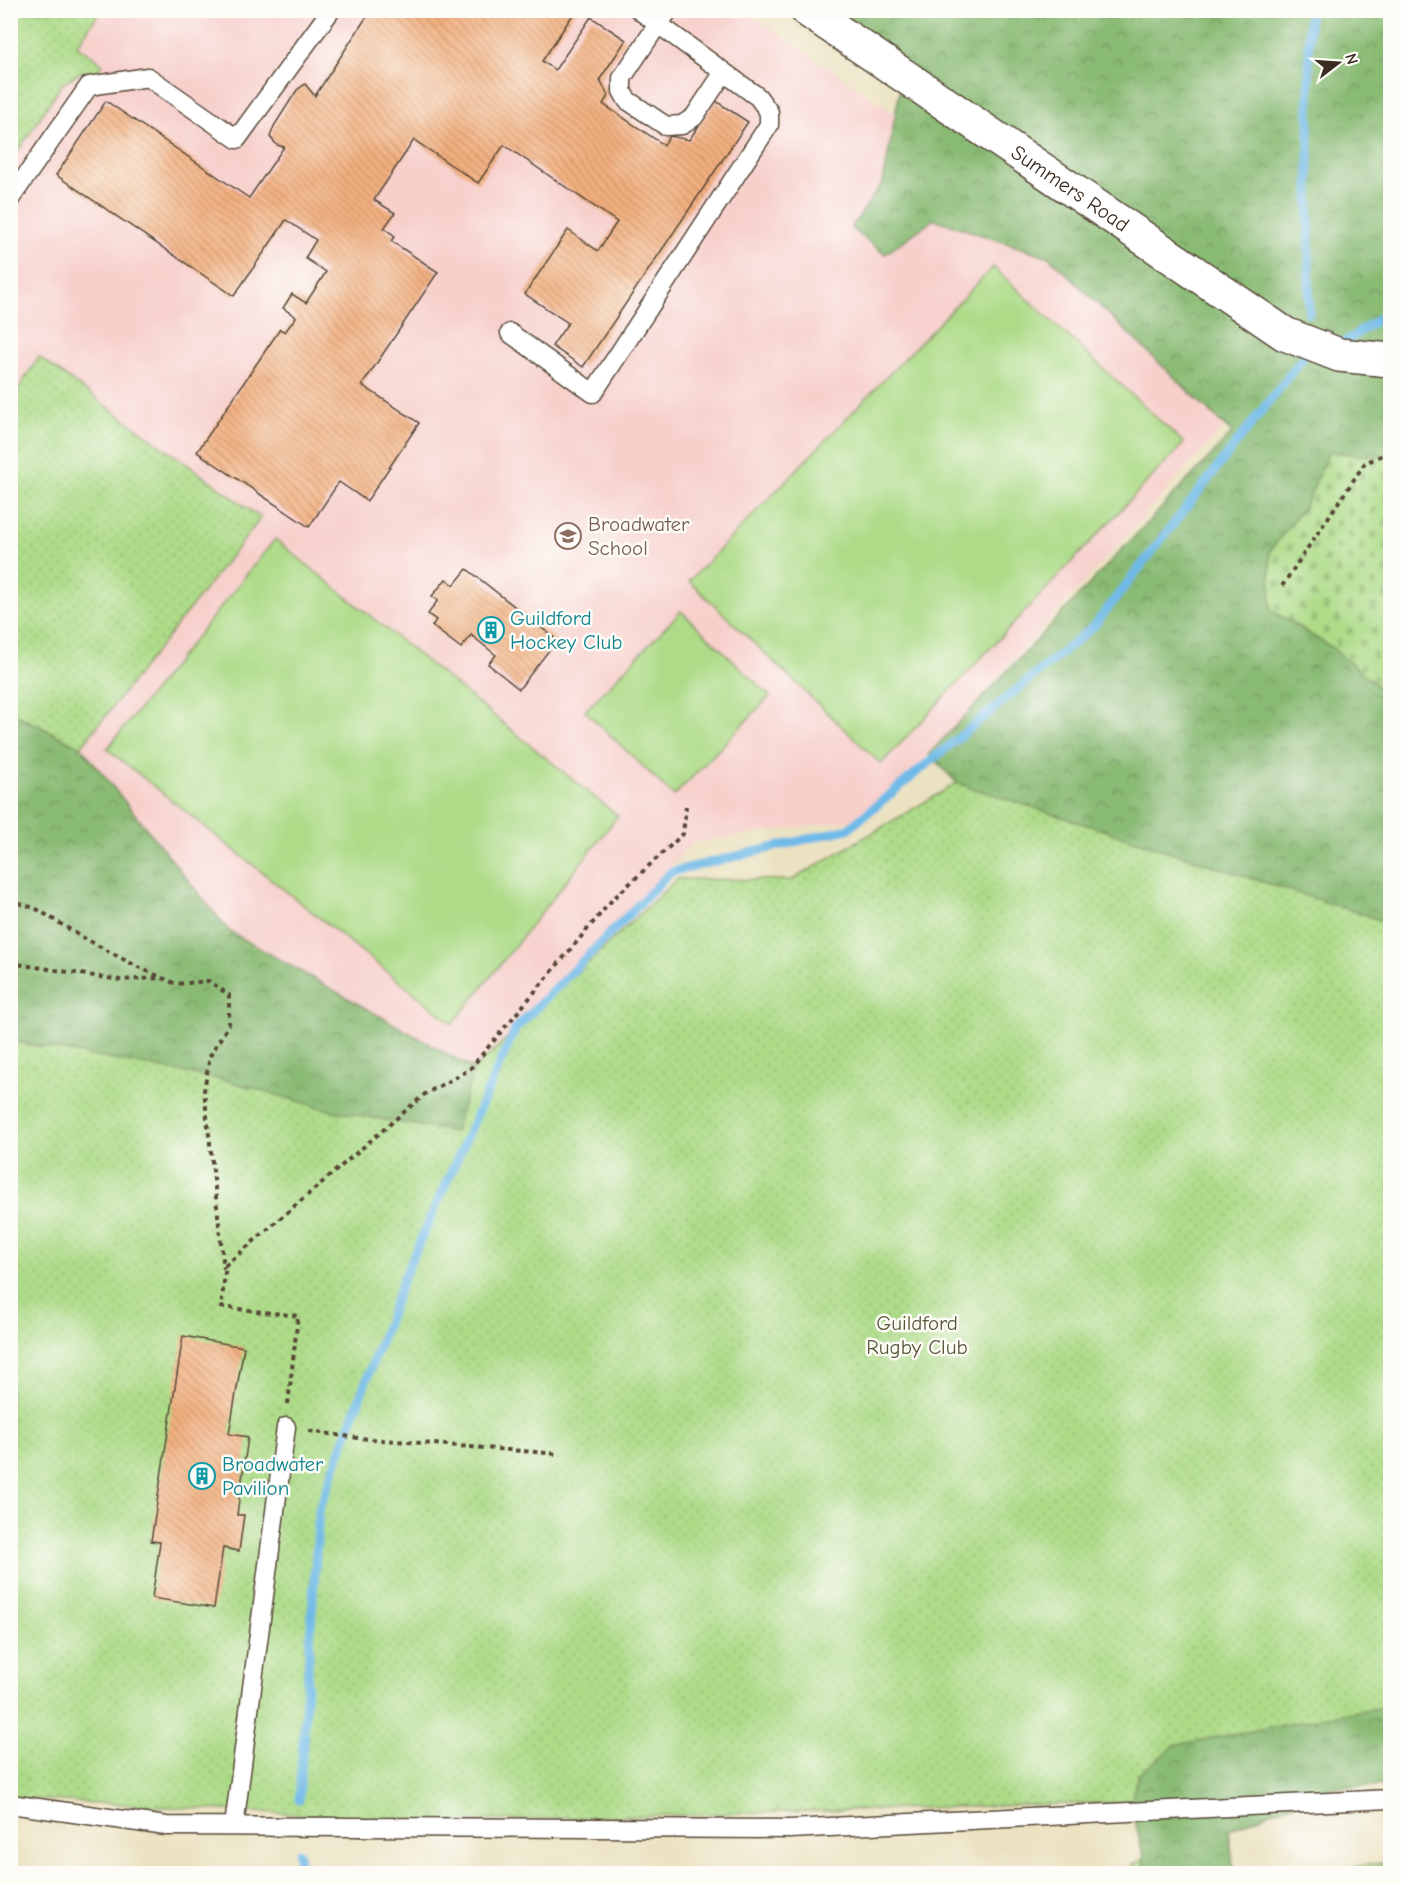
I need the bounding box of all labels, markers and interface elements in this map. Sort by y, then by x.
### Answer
north arrow [1308,33,1368,93]
text: N [1341,51,1362,67]
street label: Summers Road [1007,140,1134,237]
place label: Broadwater School [588,512,690,560]
school or university icon: Broadwater School [553,521,583,551]
place label: Guildford Hockey Club [510,606,623,654]
building icon: Guildford Hockey Club [476,615,506,645]
park label: Guildford Rugby Club [866,1311,968,1359]
place label: Broadwater Pavilion [222,1452,324,1500]
building icon: Broadwater Pavilion [187,1461,217,1491]

